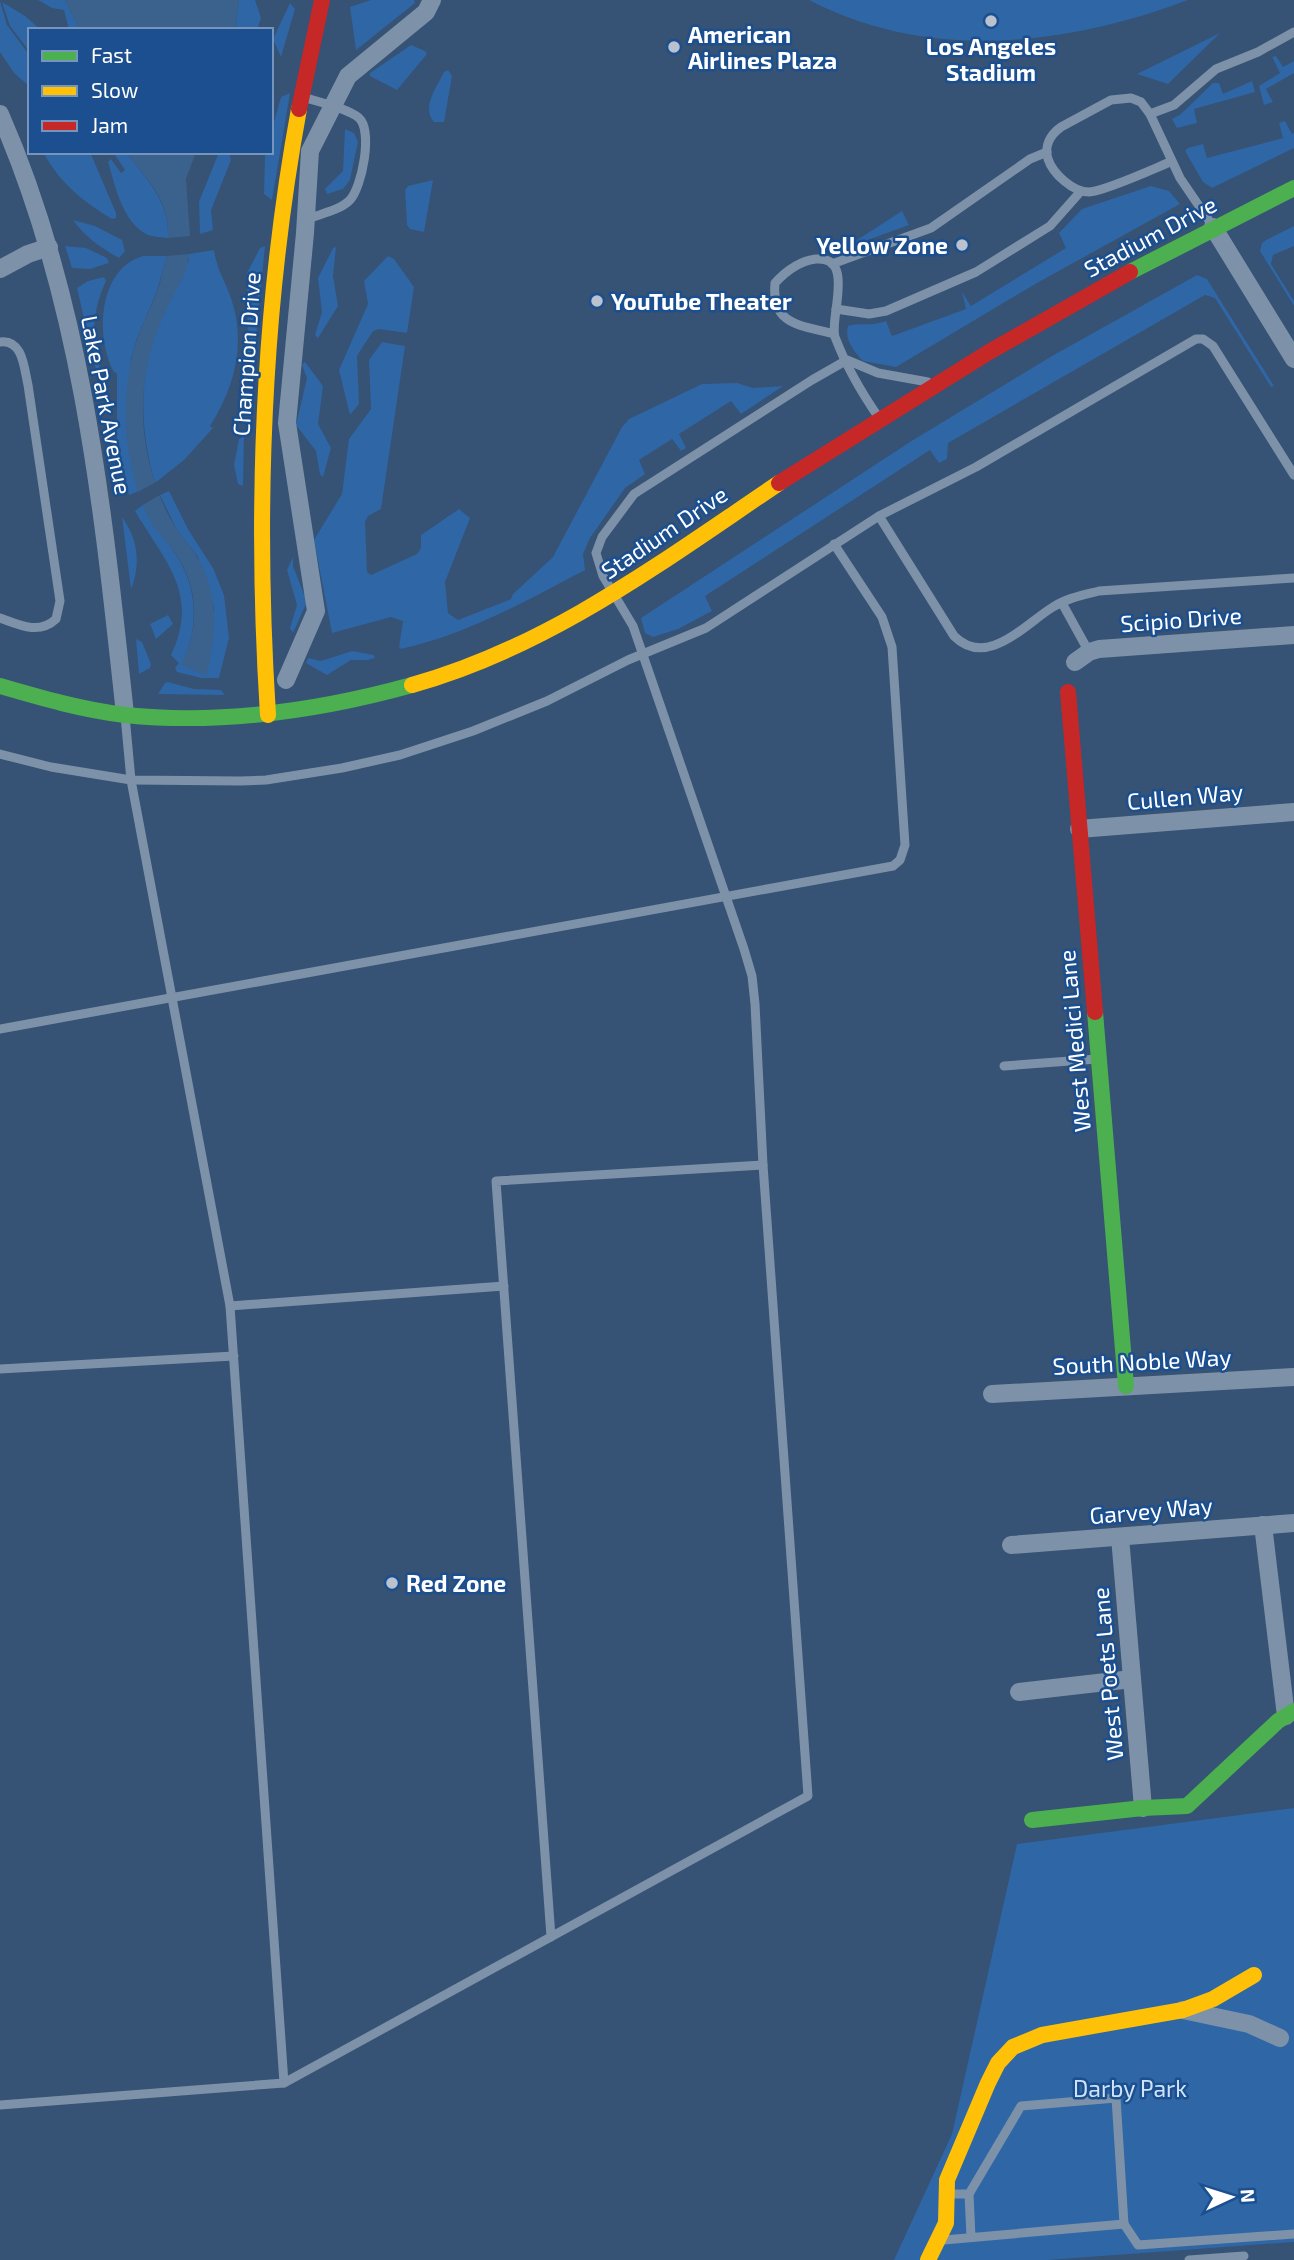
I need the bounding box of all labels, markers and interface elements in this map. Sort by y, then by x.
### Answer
marker: Los Angeles Stadium [983,13,999,29]
place label: American Airlines Plaza [688,20,837,74]
legend [28,28,273,154]
place label: Los Angeles Stadium [926,32,1056,86]
marker: American Airlines Plaza [666,39,682,55]
text: Fast [91,42,132,67]
text: Slow [91,77,138,102]
text: Jam [91,112,128,137]
street label: Stadium Drive [1079,189,1221,283]
place label: Yellow Zone [816,231,948,259]
marker: Yellow Zone [954,237,970,253]
street label: Champion Drive [226,271,266,437]
place label: YouTube Theater [611,287,792,315]
marker: YouTube Theater [589,293,605,309]
street label: Lake Park Avenue [76,313,138,497]
street label: Stadium Drive [596,480,732,584]
street label: Scipio Drive [1119,601,1243,637]
street label: Cullen Way [1126,777,1244,815]
street label: West Medici Lane [1052,949,1096,1133]
street label: South Noble Way [1052,1342,1232,1380]
street label: Garvey Way [1088,1491,1214,1529]
place label: Red Zone [406,1569,506,1597]
marker: Red Zone [384,1575,400,1591]
street label: West Poets Lane [1085,1586,1129,1762]
park label: Darby Park [1073,2074,1187,2102]
north arrow [1196,2162,1266,2232]
text: N [1237,2188,1260,2203]

